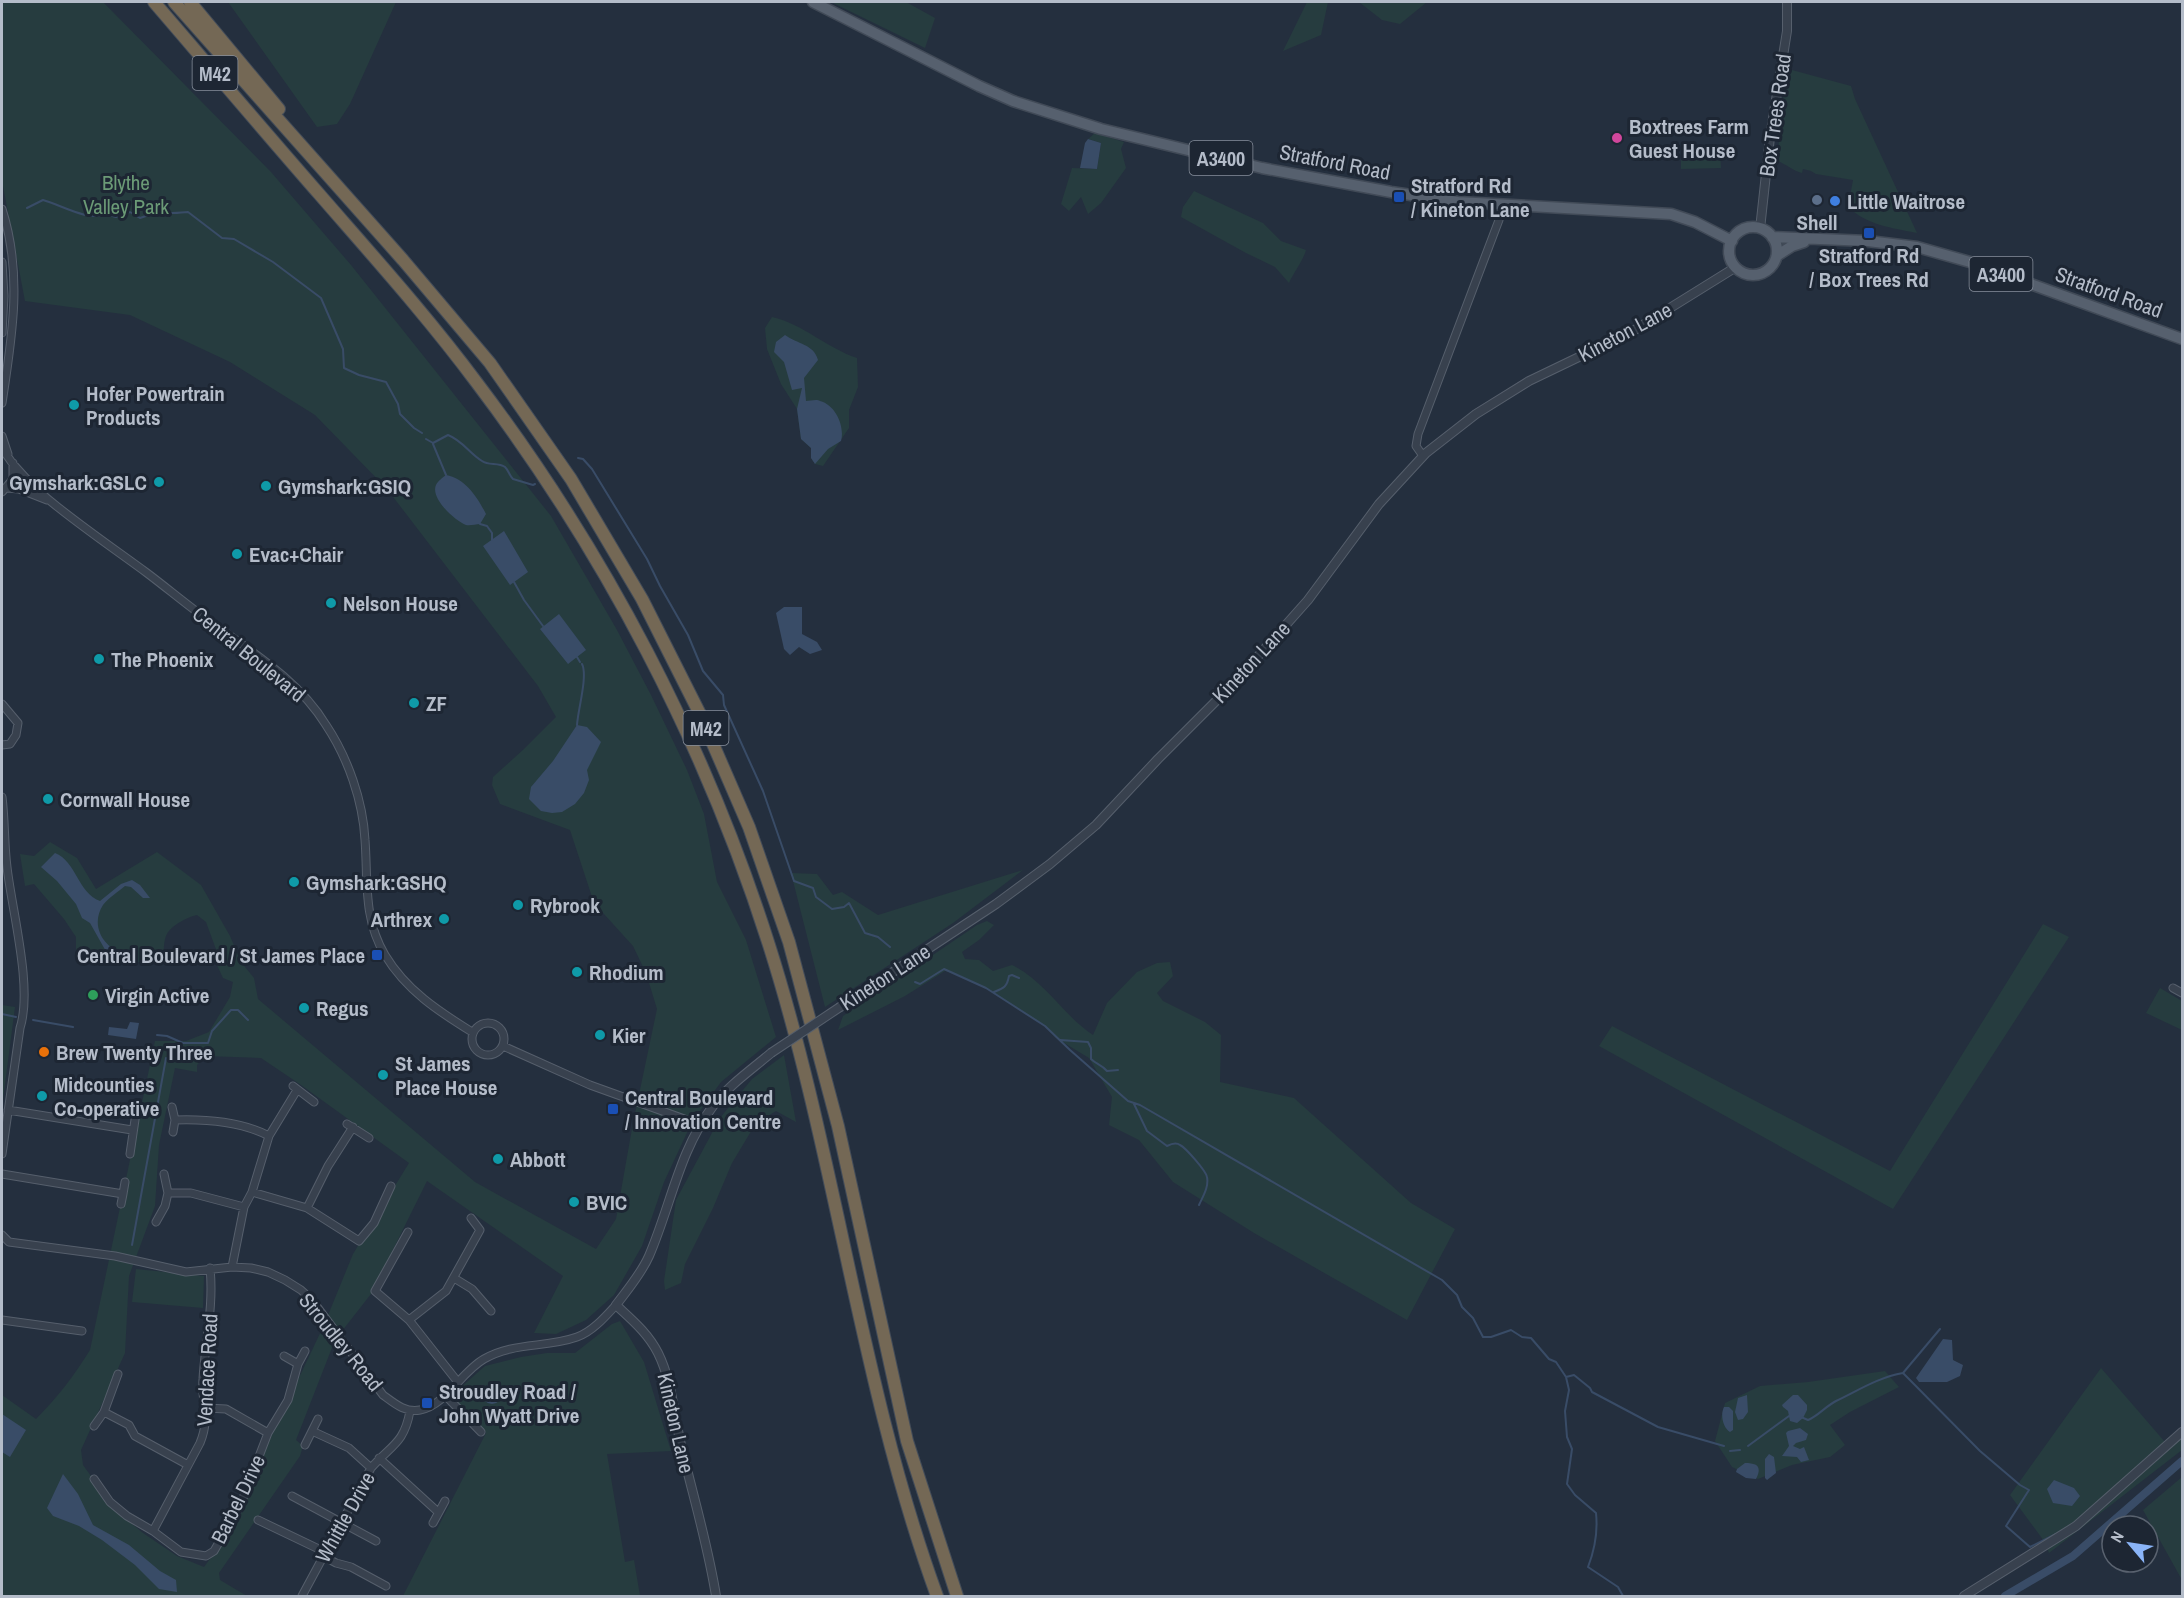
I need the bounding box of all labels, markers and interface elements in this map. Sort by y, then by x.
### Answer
street label: Box Trees Road [1752,52,1798,178]
road number: M42 [192,56,238,90]
place label: Boxtrees Farm Guest House [1629,112,1749,165]
marker: Boxtrees Farm Guest House [1610,131,1624,145]
street label: Stratford Road [1277,137,1393,187]
road number: A3400 [1190,141,1252,175]
park label: Blythe Valley Park [83,168,169,221]
place label: Stratford Rd / Kineton Lane [1411,171,1530,224]
place label: Little Waitrose [1847,187,1965,216]
marker: Stratford Rd / Kineton Lane [1392,190,1406,204]
marker: Shell [1810,193,1824,207]
marker: Little Waitrose [1828,194,1842,208]
place label: Shell [1796,208,1838,237]
marker: Stratford Rd / Box Trees Rd [1862,226,1876,240]
place label: Stratford Rd / Box Trees Rd [1809,241,1929,294]
road number: A3400 [1970,257,2032,291]
street label: Stratford Road [2051,259,2167,325]
street label: Kineton Lane [1573,295,1677,369]
place label: Hofer Powertrain Products [86,379,225,432]
marker: Hofer Powertrain Products [67,398,81,412]
place label: Gymshark:GSLC [9,468,147,497]
place label: Gymshark:GSIQ [278,472,411,501]
marker: Gymshark:GSLC [152,475,166,489]
marker: Gymshark:GSIQ [259,479,273,493]
place label: Evac+Chair [249,540,344,569]
marker: Evac+Chair [230,547,244,561]
place label: Nelson House [343,589,458,618]
marker: Nelson House [324,596,338,610]
street label: Central Boulevard [186,599,312,709]
street label: Kineton Lane [1205,615,1297,709]
place label: The Phoenix [111,645,214,674]
marker: The Phoenix [92,652,106,666]
place label: ZF [426,689,447,718]
marker: ZF [407,696,421,710]
road number: M42 [684,711,728,745]
place label: Cornwall House [60,785,190,814]
marker: Cornwall House [41,792,55,806]
place label: Gymshark:GSHQ [306,868,447,897]
marker: Gymshark:GSHQ [287,875,301,889]
place label: Rybrook [530,891,600,920]
marker: Rybrook [511,898,525,912]
place label: Arthrex [371,905,432,934]
marker: Arthrex [437,912,451,926]
street label: Kineton Lane [834,937,936,1017]
place label: Central Boulevard / St James Place [77,941,365,970]
marker: Central Boulevard / St James Place [370,948,384,962]
place label: Rhodium [589,958,664,987]
marker: Rhodium [570,965,584,979]
place label: Virgin Active [105,981,209,1010]
marker: Virgin Active [86,988,100,1002]
place label: Regus [316,994,369,1023]
marker: Regus [297,1001,311,1015]
place label: Kier [612,1021,646,1050]
marker: Kier [593,1028,607,1042]
place label: Brew Twenty Three [56,1038,213,1067]
marker: Brew Twenty Three [37,1045,51,1059]
place label: St James Place House [395,1049,497,1102]
marker: St James Place House [376,1068,390,1082]
place label: Midcounties Co-operative [54,1070,159,1123]
place label: Central Boulevard / Innovation Centre [625,1083,781,1136]
marker: Midcounties Co-operative [35,1089,49,1103]
marker: Central Boulevard / Innovation Centre [606,1102,620,1116]
place label: Abbott [510,1145,566,1174]
marker: Abbott [491,1152,505,1166]
place label: BVIC [586,1188,627,1217]
marker: BVIC [567,1195,581,1209]
street label: Stroudley Road [292,1287,390,1397]
street label: Vendace Road [190,1313,224,1427]
street label: Kineton Lane [650,1370,702,1476]
place label: Stroudley Road / John Wyatt Drive [439,1377,579,1430]
marker: Stroudley Road / John Wyatt Drive [420,1396,434,1410]
street label: Barbel Drive [204,1450,272,1548]
street label: Whittle Drive [308,1466,382,1568]
north arrow [2100,1514,2160,1574]
text: N [2105,1527,2129,1546]

